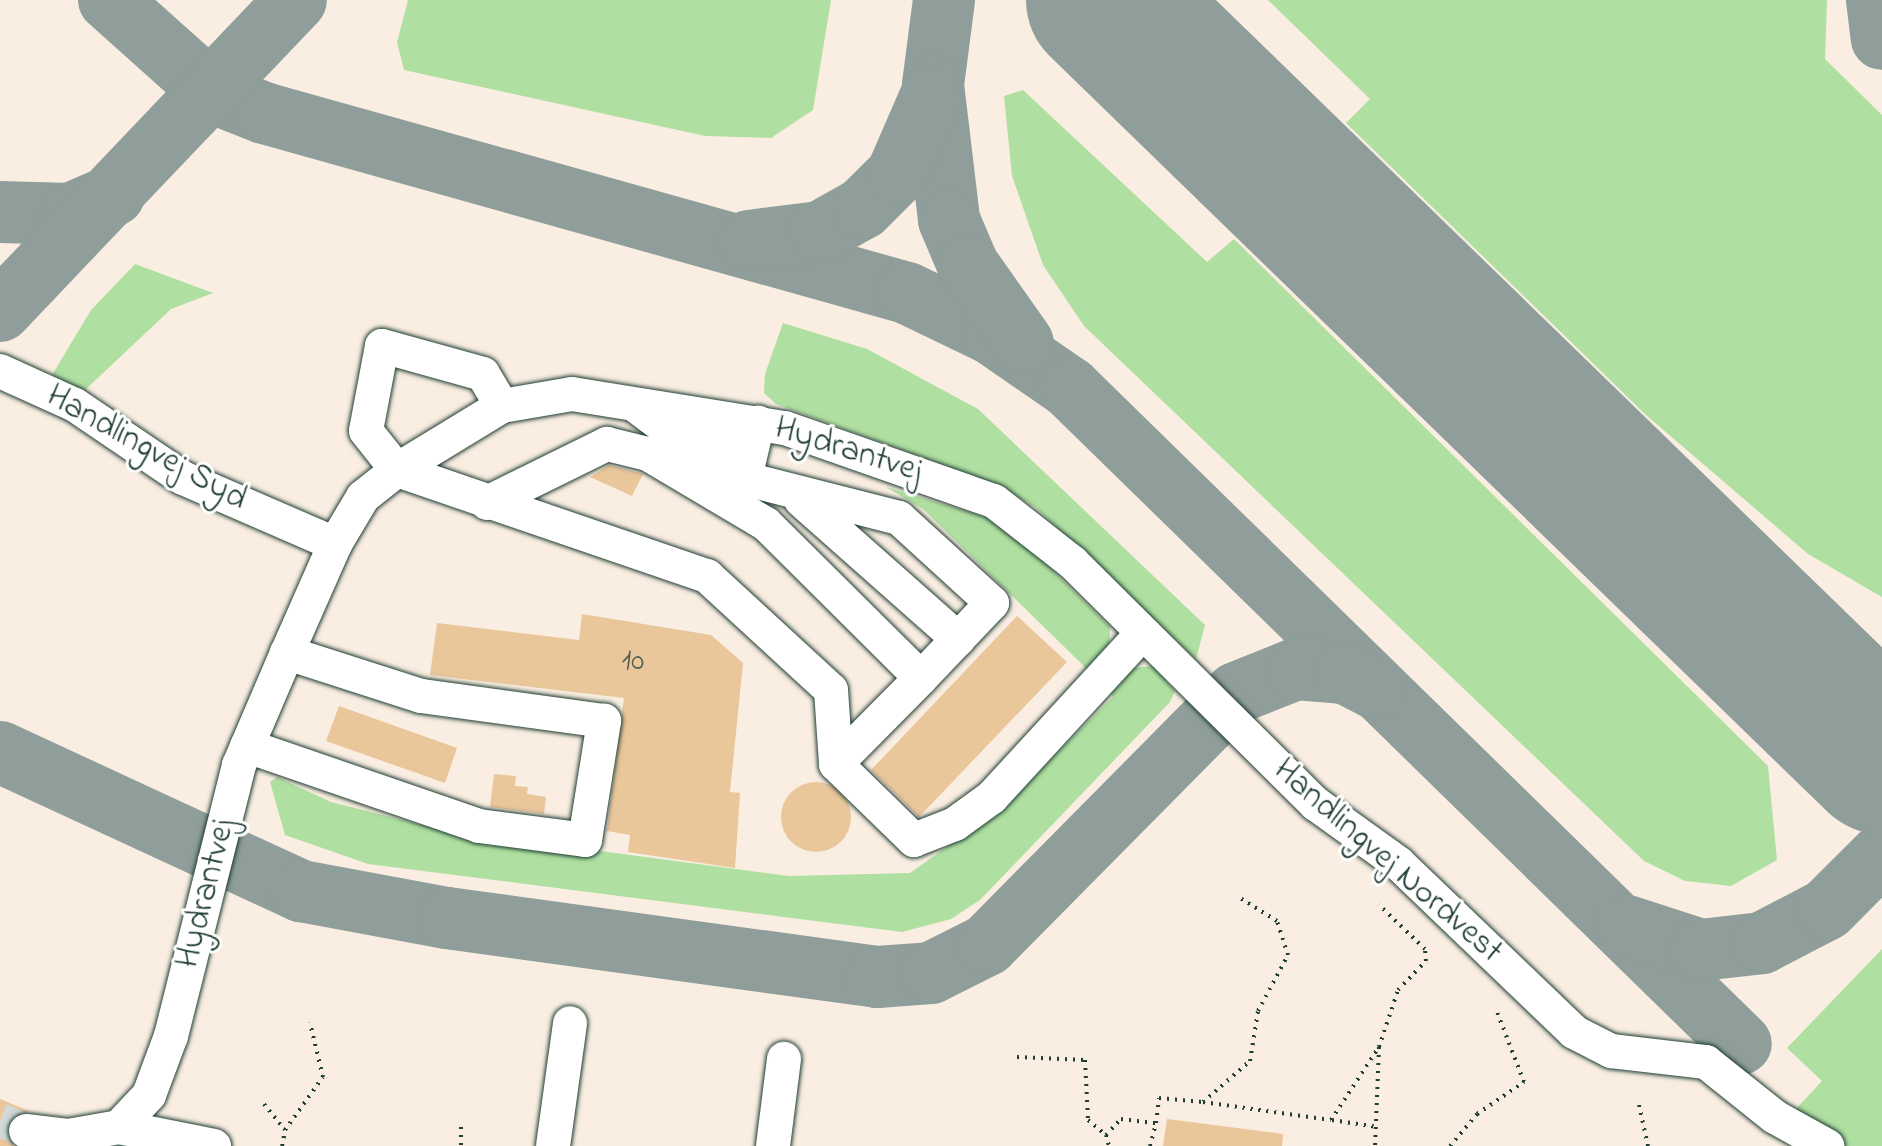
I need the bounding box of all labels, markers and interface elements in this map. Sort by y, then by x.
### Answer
street label: Handlingvej Syd [38,377,254,521]
street label: Hydrantvej [769,409,927,493]
house number: 10 [622,644,644,680]
street label: Handlingvej Nordvest [1264,751,1510,973]
street label: Hydrantvej [169,815,245,973]

